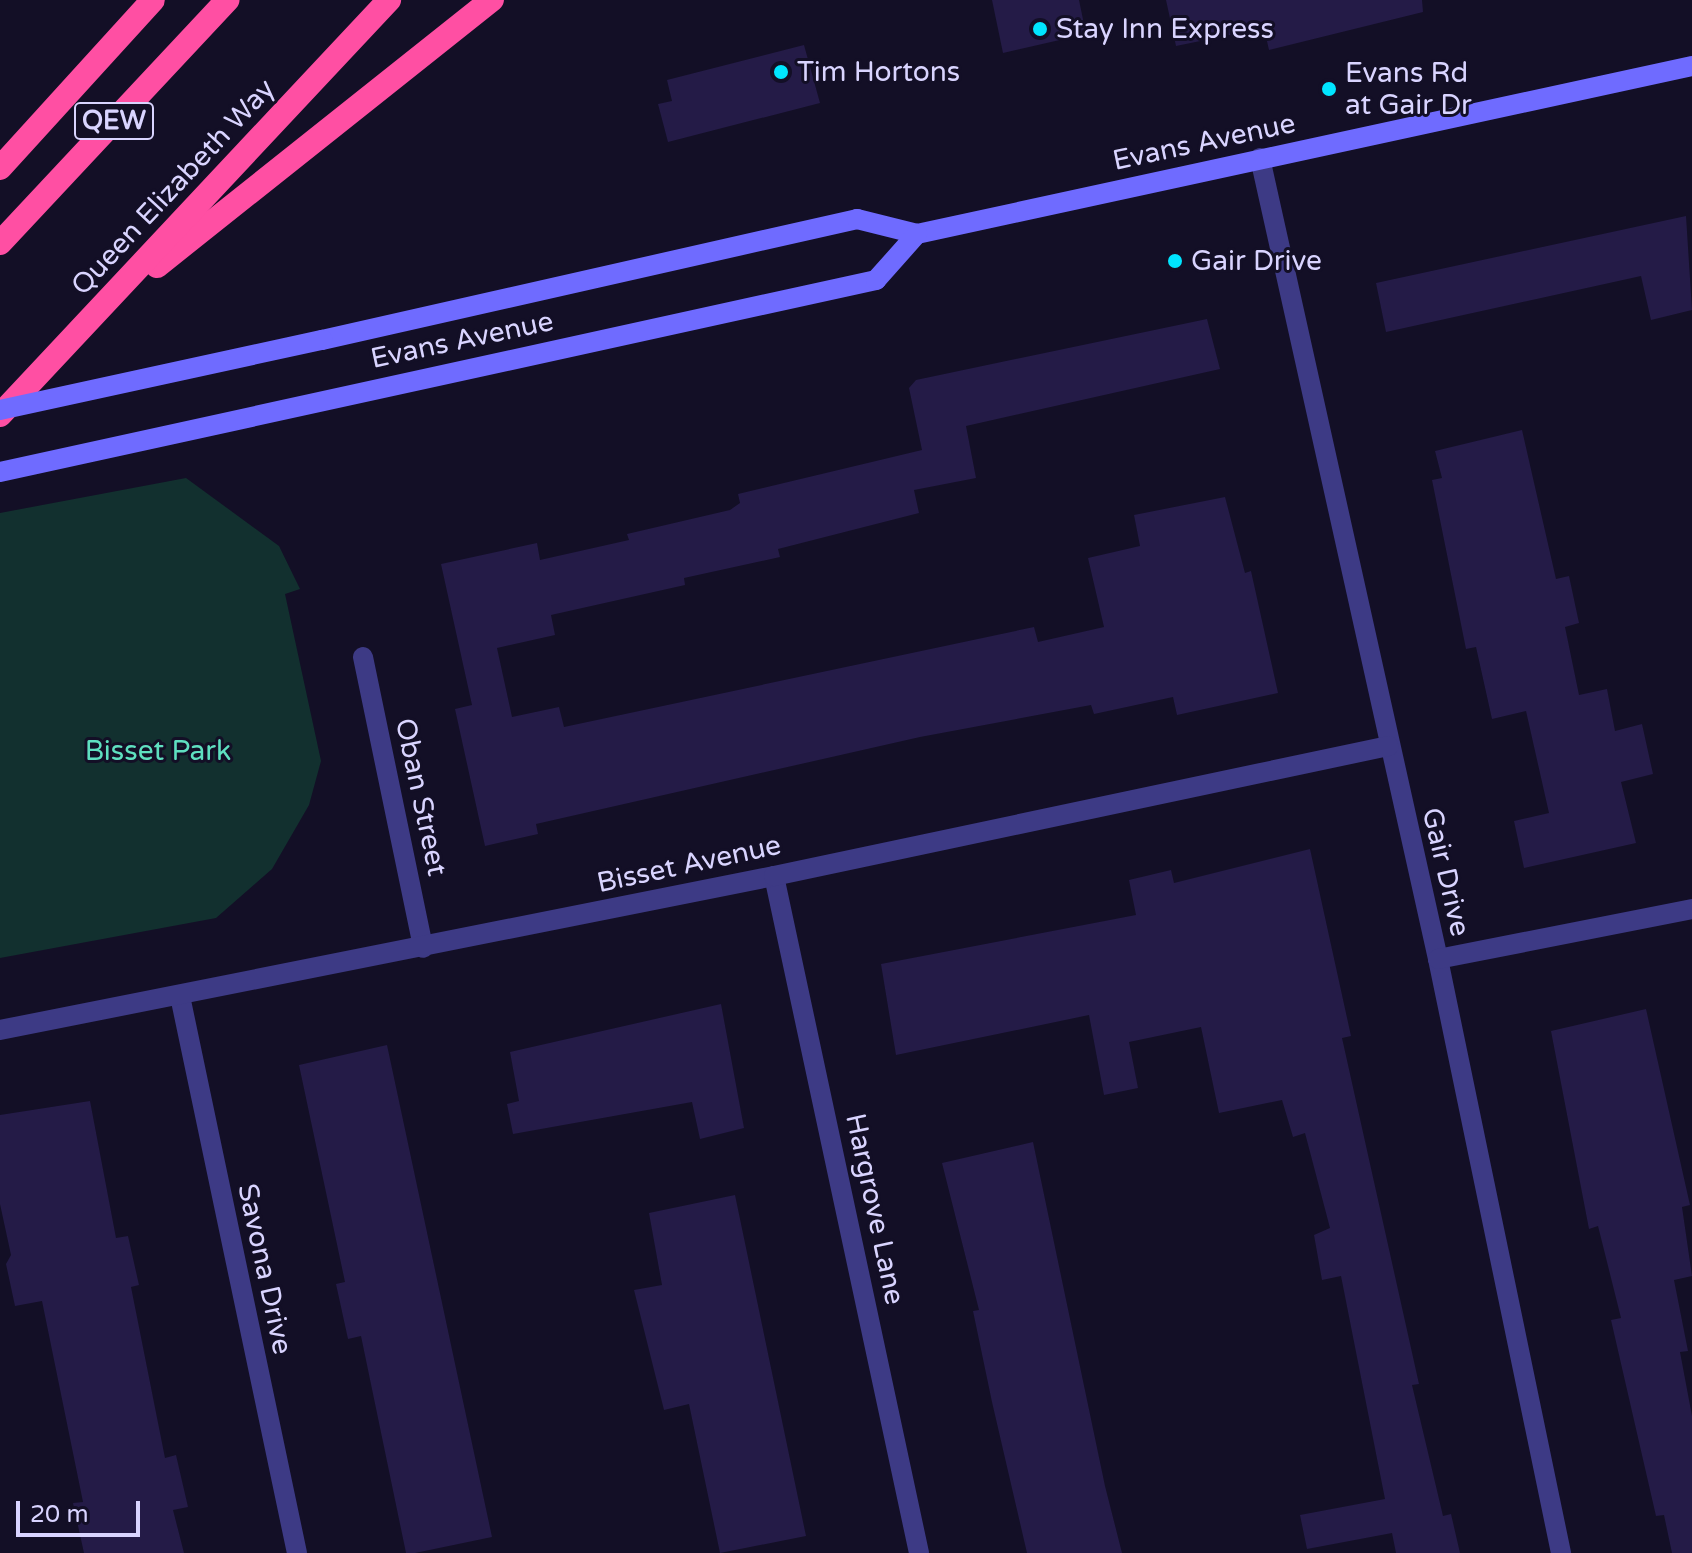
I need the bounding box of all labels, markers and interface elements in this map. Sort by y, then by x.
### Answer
place label: Stay Inn Express [1056,12,1274,46]
marker: Stay Inn Express [1031,20,1049,38]
place label: Tim Hortons [797,55,960,89]
place label: Evans Rd at Gair Dr [1345,56,1472,122]
marker: Tim Hortons [772,63,790,81]
street label: Queen Elizabeth Way [64,72,282,302]
marker: Evans Rd at Gair Dr [1320,80,1338,98]
road number: QEW [74,99,154,143]
street label: Evans Avenue [1110,106,1298,178]
place label: Gair Drive [1191,244,1322,278]
marker: Gair Drive [1166,252,1184,270]
street label: Evans Avenue [368,304,556,376]
street label: Oban Street [388,715,454,879]
park label: Bisset Park [85,734,231,768]
street label: Gair Drive [1415,804,1477,940]
street label: Bisset Avenue [594,828,784,900]
street label: Hargrove Lane [838,1110,912,1308]
street label: Savona Drive [231,1181,299,1357]
scale bar [20,1485,144,1535]
text: 20 m [30,1500,88,1529]

